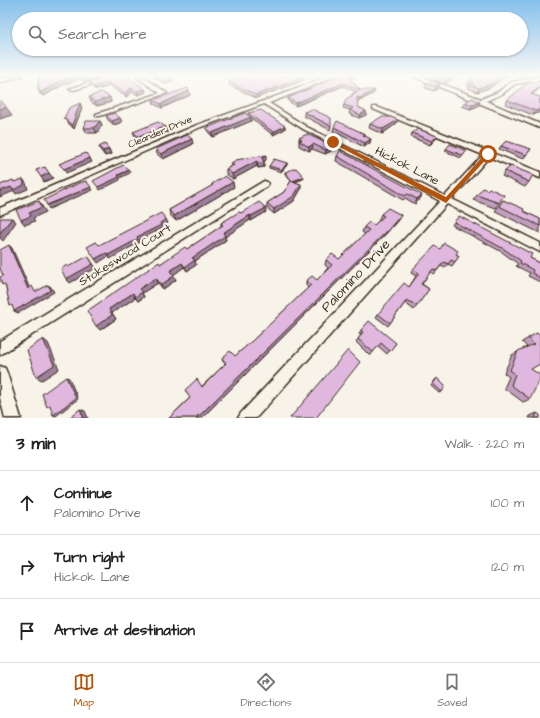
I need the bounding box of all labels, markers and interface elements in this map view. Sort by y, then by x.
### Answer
search box [12,12,528,56]
icon: search [26,23,48,45]
text: Search here [58,24,147,45]
street label: Cleander Drive [126,112,195,152]
route end [324,133,342,151]
street label: Hickok Lane [372,143,442,190]
route start [479,145,497,163]
street label: Stokeswood Court [75,220,175,290]
street label: Palomino Drive [317,235,395,317]
text: 3 min [16,432,56,456]
text: Walk · 220 m [444,435,524,453]
text: Continue [54,483,112,504]
icon: ahead [16,492,38,514]
text: 100 m [491,494,524,512]
text: Palomino Drive [54,504,141,522]
text: Turn right [54,547,125,568]
icon: right [16,556,38,578]
text: 120 m [491,558,524,576]
text: Hickok Lane [54,568,130,586]
icon: arrive [16,620,38,642]
text: Arrive at destination [54,620,195,641]
tab: Map [73,671,95,710]
tab: Directions [240,671,292,710]
tab: Saved [437,671,467,710]

